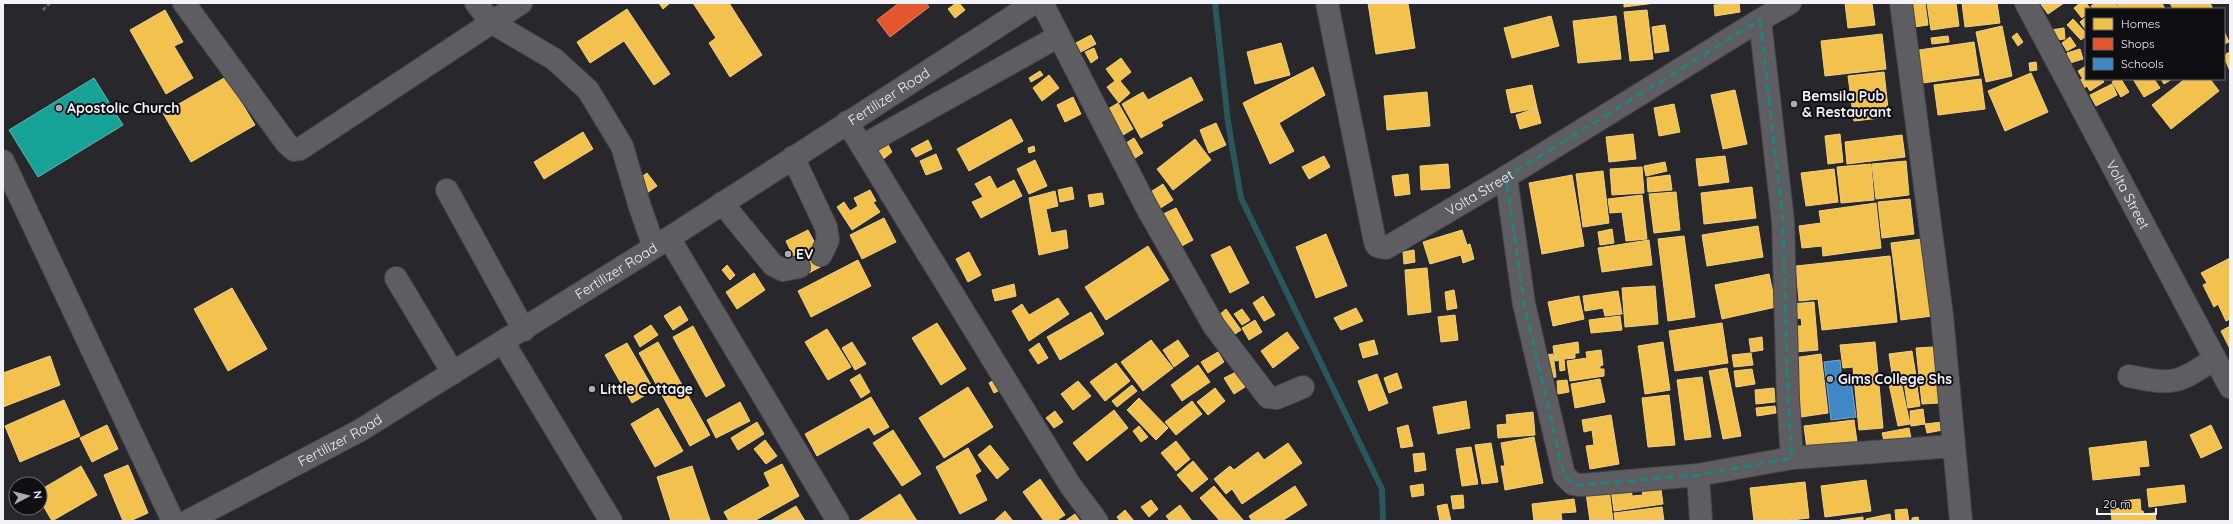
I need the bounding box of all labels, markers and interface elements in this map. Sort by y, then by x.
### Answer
legend [2085,8,2225,80]
text: Homes [2121,16,2161,31]
text: Shops [2121,36,2155,51]
text: Schools [2121,56,2164,71]
street label: Fertilizer Road [845,64,933,129]
place label: Bemsila Pub & Restaurant [1802,87,1892,121]
place label: Apostolic Church [67,99,179,117]
marker: Bemsila Pub & Restaurant [1789,99,1799,109]
marker: Apostolic Church [54,103,64,113]
street label: Volta Street [2102,157,2154,233]
street label: Volta Street [1442,165,1517,220]
street label: Fertilizer Road [572,239,660,303]
place label: EV [796,245,814,263]
marker: EV [783,249,793,259]
place label: Gims College Shs [1838,370,1952,388]
marker: Gims College Shs [1825,374,1835,384]
place label: Little Cottage [600,380,693,398]
marker: Little Cottage [587,384,597,394]
street label: Fertilizer Road [295,410,385,471]
north arrow [8,476,48,516]
text: N [30,490,45,500]
scale bar [2097,490,2156,516]
text: 20 m [2103,496,2131,511]

